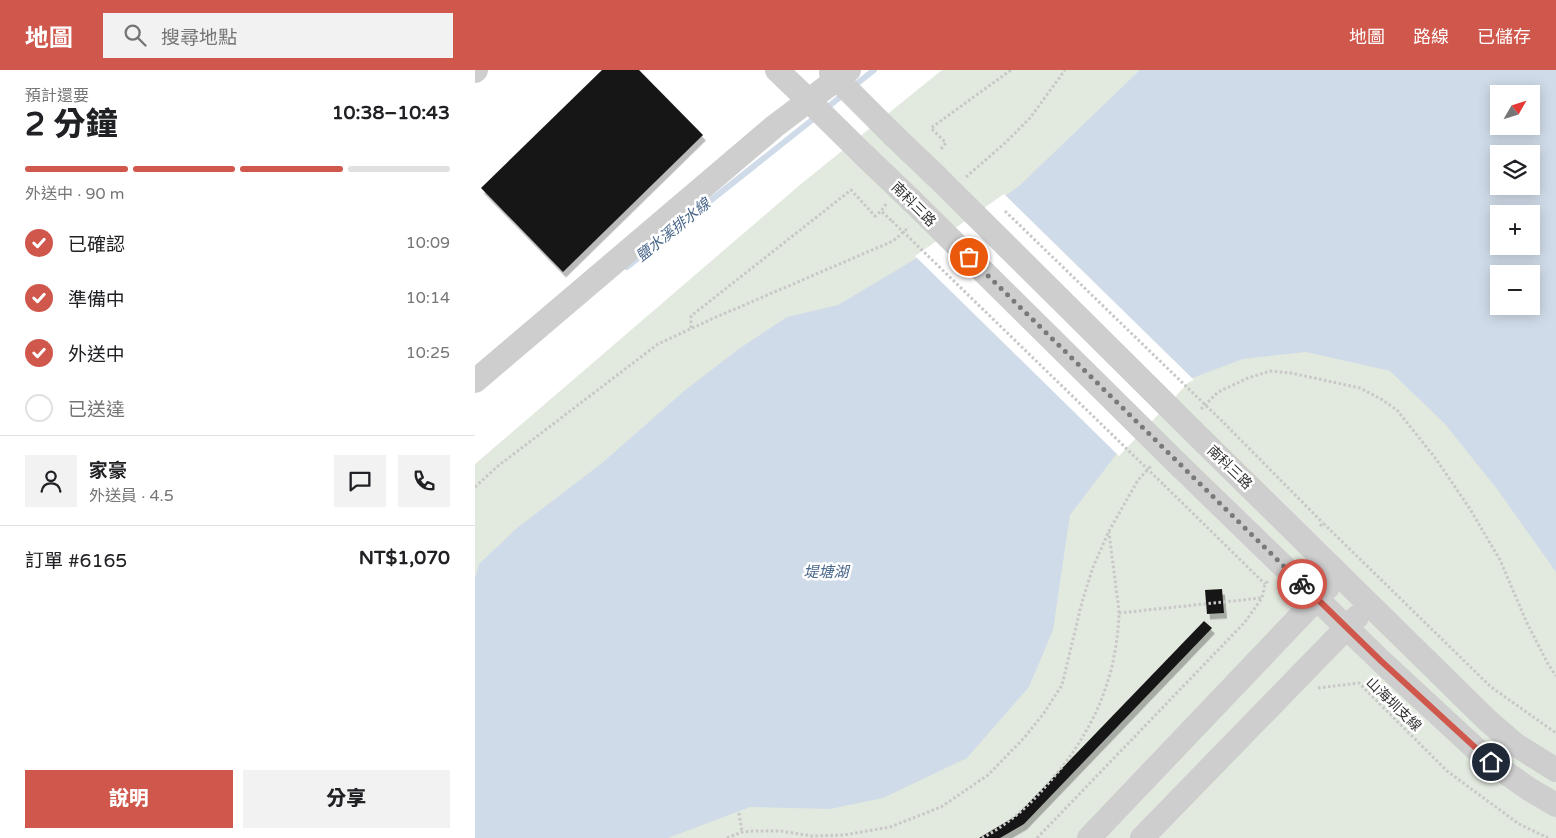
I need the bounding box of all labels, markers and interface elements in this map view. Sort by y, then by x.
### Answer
search box [103,13,453,58]
icon: search [121,21,149,49]
text: 地圖 [25,24,73,53]
text: 地圖 [1349,26,1385,48]
text: 路線 [1413,26,1449,48]
text: 已儲存 [1477,26,1531,48]
text: 搜尋地點 [161,27,237,49]
north arrow [1490,85,1540,135]
map controls [1490,85,1540,315]
text: 預計還要 [25,86,89,106]
text: 10:38–10:43 [332,102,450,124]
text: 2 分鐘 [25,106,117,144]
button: layers [1490,145,1540,195]
street label: 南科三路 [888,179,939,230]
text: 外送中 · 90 m [25,184,124,204]
water label: 鹽水溪排水線 [632,193,715,265]
button: + [1490,205,1540,255]
icon: check [25,229,53,257]
text: 10:09 [406,233,450,253]
text: 已確認 [68,234,125,256]
pin [948,236,990,278]
icon: bag [955,243,983,271]
button: − [1490,265,1540,315]
icon: check [25,284,53,312]
text: 10:14 [406,288,450,308]
text: 準備中 [68,289,125,311]
icon: check [25,339,53,367]
text: 10:25 [406,343,450,363]
text: 外送中 [68,344,125,366]
text: 已送達 [68,399,125,421]
street label: 南科三路 [1204,442,1256,493]
button: person [25,455,77,507]
button: chat [334,455,386,507]
button: phone [398,455,450,507]
text: 家豪 [89,460,127,482]
text: 外送員 · 4.5 [89,486,174,506]
text: NT$1,070 [359,547,450,569]
text: 訂單 #6165 [25,550,127,572]
courier [1277,559,1327,609]
water label: 堤塘湖 [803,563,850,581]
icon: bike [1288,570,1316,598]
street label: 山海圳支線 [1363,674,1425,735]
pin [1470,741,1512,783]
icon: home [1477,748,1505,776]
button: 說明 [25,770,233,828]
button: 分享 [243,770,450,828]

